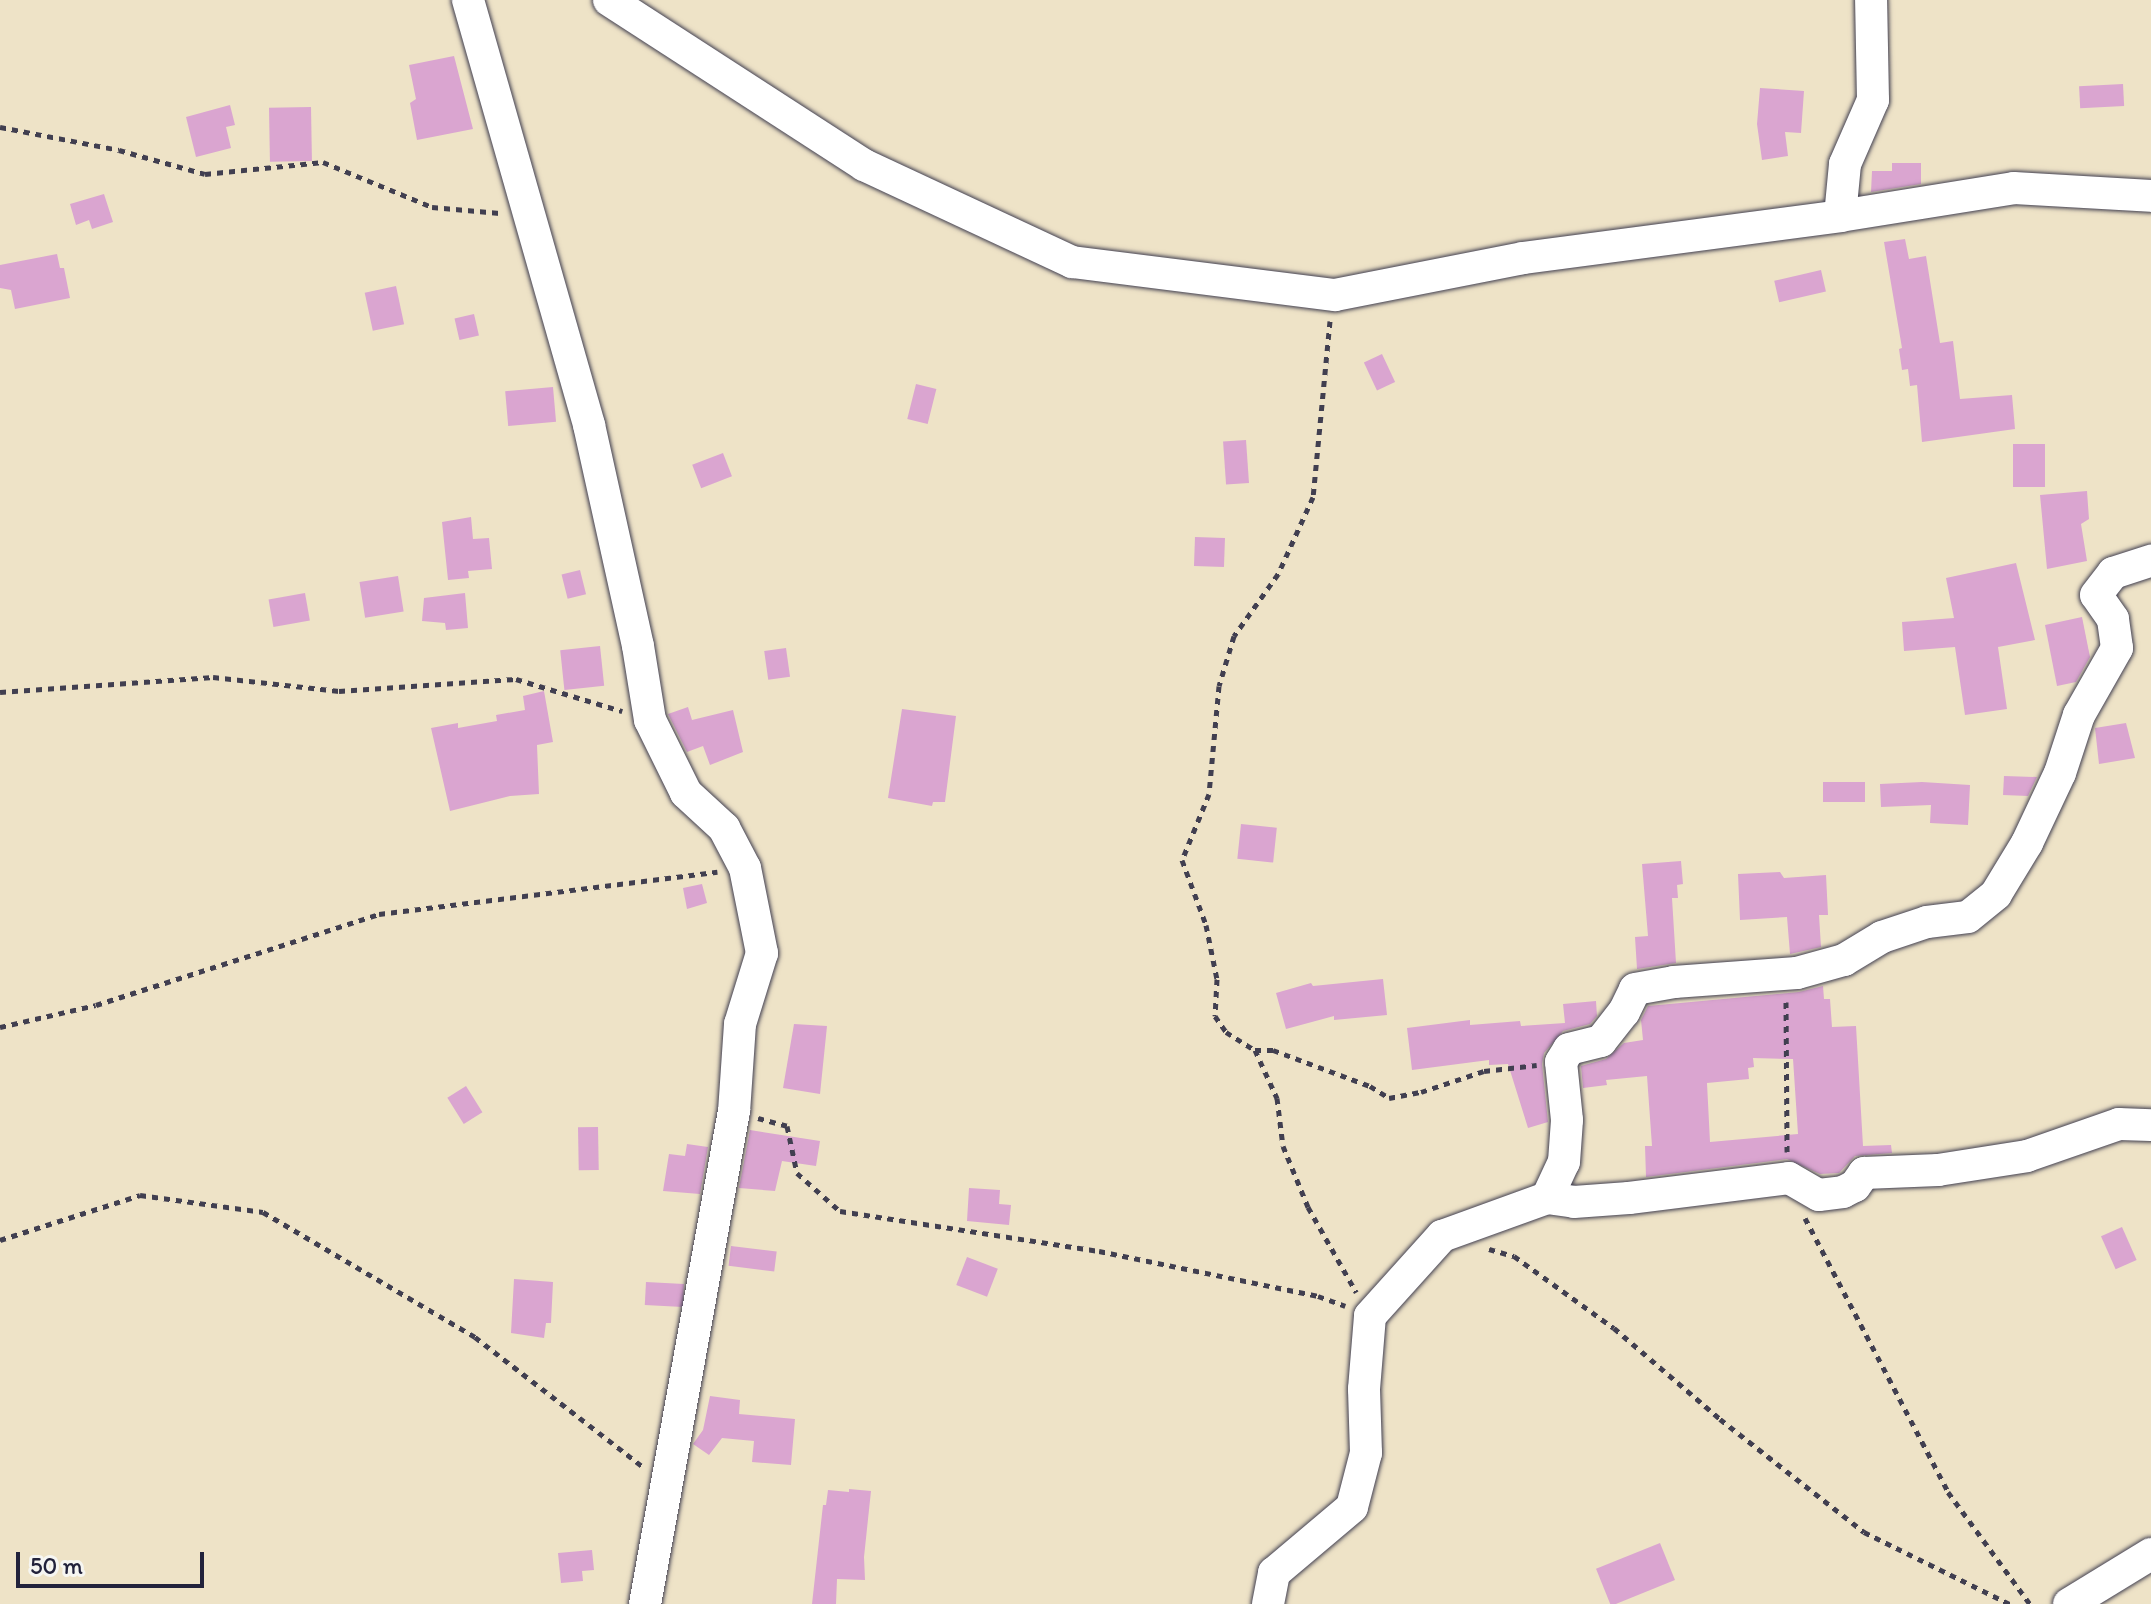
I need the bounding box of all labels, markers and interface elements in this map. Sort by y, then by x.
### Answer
scale bar [20,1536,208,1586]
text: 50 m [30,1551,83,1580]

